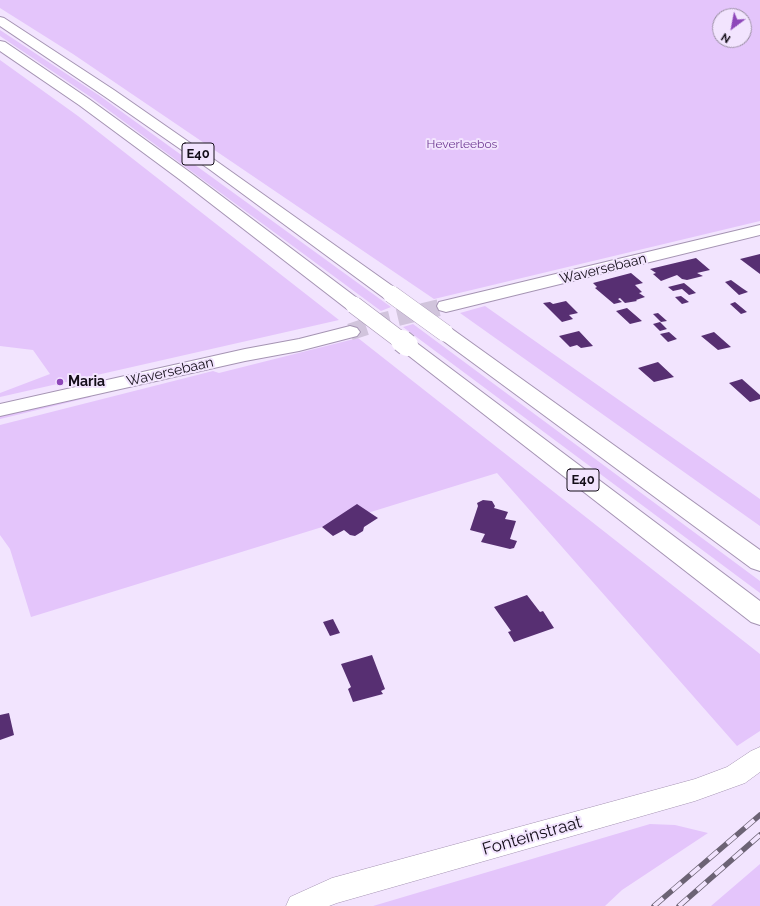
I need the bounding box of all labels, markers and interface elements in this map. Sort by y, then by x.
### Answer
north arrow [712,8,752,48]
text: N [719,30,733,45]
park label: Heverleebos [427,137,497,151]
road number: E40 [182,143,214,165]
street label: Waversebaan [558,250,648,288]
street label: Waversebaan [125,354,215,390]
place label: Maria [68,374,105,390]
marker: Maria [55,377,65,387]
road number: E40 [567,469,599,491]
street label: Fonteinstraat [480,812,584,860]

